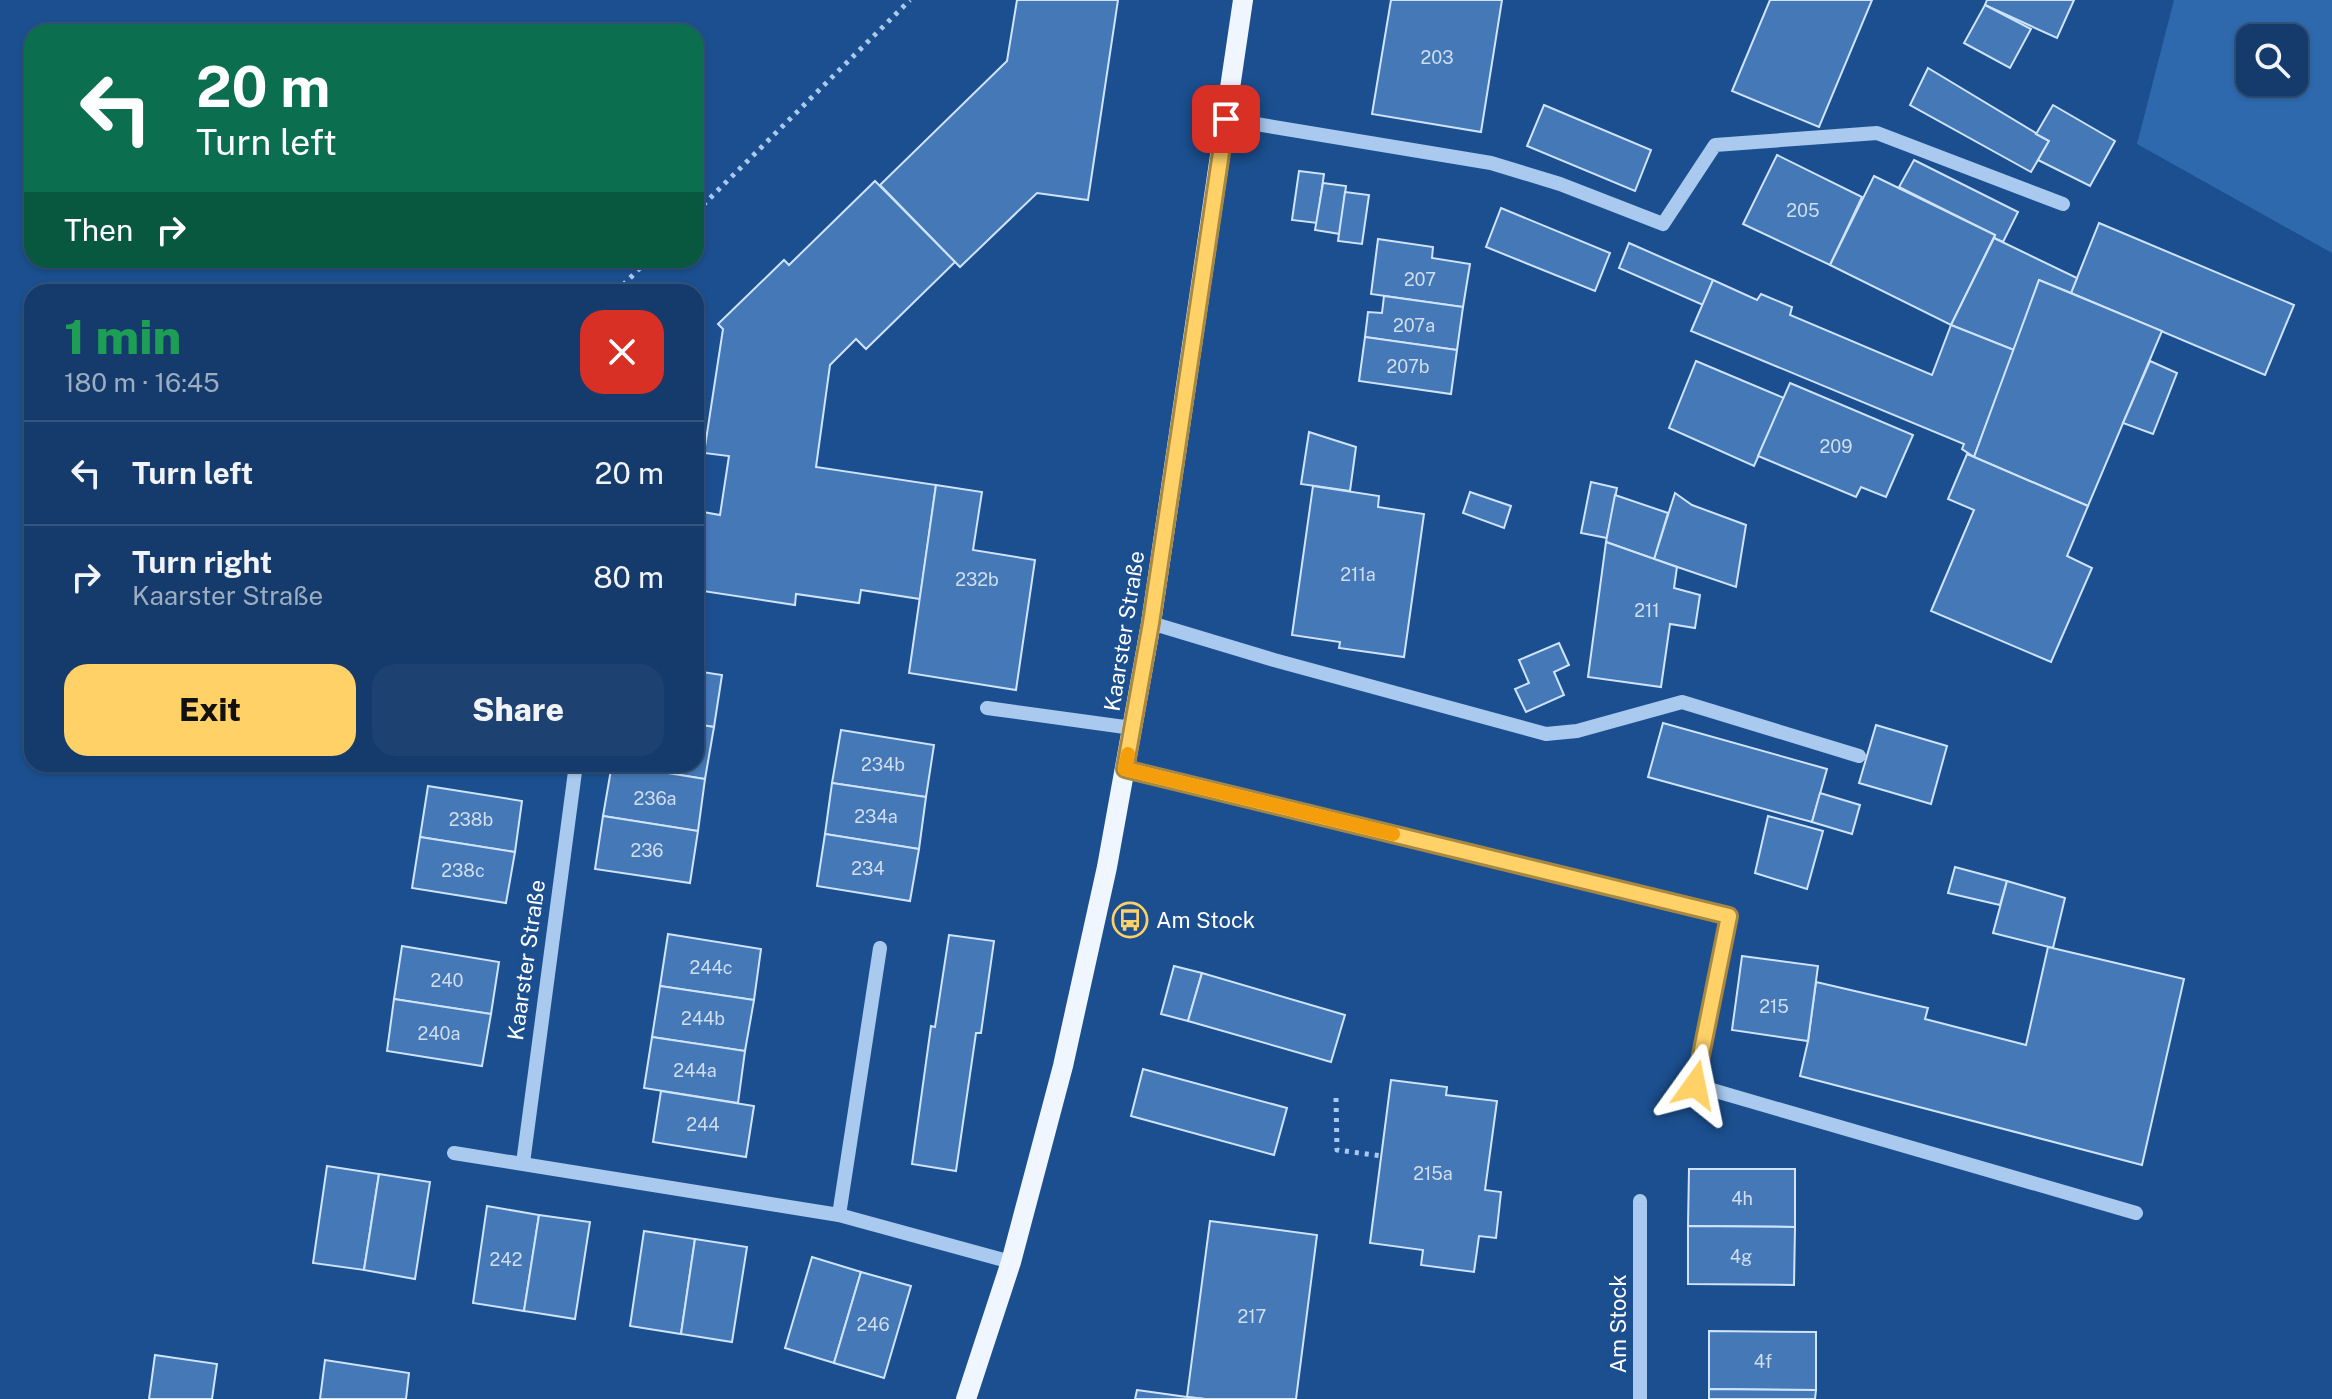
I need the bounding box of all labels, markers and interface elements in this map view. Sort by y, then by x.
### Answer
map controls [2236,24,2308,96]
button: search [2236,24,2308,96]
house number: 203 [1421,47,1453,68]
text: 20 m [196,54,330,120]
icon: left [64,56,168,160]
pin [1192,85,1260,153]
icon: arrive [1204,97,1248,141]
text: Turn left [196,121,337,163]
house number: 205 [1786,200,1820,221]
icon: right [149,208,193,252]
text: Then [64,212,133,248]
house number: 207 [1404,269,1436,290]
text: 1 min [64,308,181,365]
button: close [580,310,664,394]
house number: 207a [1393,315,1435,336]
house number: 207b [1387,356,1429,377]
text: 180 m · 16:45 [64,367,220,398]
house number: 209 [1820,436,1852,457]
icon: left [64,451,108,495]
text: Turn left [132,455,253,491]
text: 20 m [595,455,664,491]
text: Turn right [132,544,272,580]
street label: Kaarster Straße [1098,549,1150,713]
icon: right [64,555,108,599]
text: 80 m [593,559,664,595]
house number: 211a [1340,564,1376,585]
house number: 232b [955,569,999,590]
text: Kaarster Straße [132,580,323,611]
house number: 211 [1634,600,1660,621]
button: Exit [64,664,356,756]
button: Share [372,664,664,756]
house number: 234b [861,754,905,775]
house number: 236a [633,788,677,809]
house number: 234a [854,806,898,827]
house number: 238b [449,809,493,830]
house number: 236 [630,840,664,861]
house number: 234 [851,858,885,879]
house number: 238c [441,860,485,881]
street label: Kaarster Straße [502,878,550,1042]
bus stop icon: Am Stock [1111,901,1149,939]
place label: Am Stock [1156,907,1255,933]
house number: 244c [689,957,733,978]
house number: 240 [430,970,464,991]
house number: 215 [1759,996,1789,1017]
house number: 244b [681,1008,725,1029]
house number: 240a [417,1023,461,1044]
position arrow [1653,1043,1737,1127]
house number: 244a [673,1060,717,1081]
house number: 244 [686,1114,720,1135]
house number: 215a [1413,1163,1453,1184]
house number: 4h [1731,1188,1753,1209]
house number: 4g [1730,1246,1752,1267]
house number: 242 [490,1249,522,1270]
street label: Am Stock [1605,1274,1631,1374]
house number: 217 [1238,1306,1266,1327]
house number: 246 [856,1314,890,1335]
house number: 4f [1754,1351,1772,1372]

